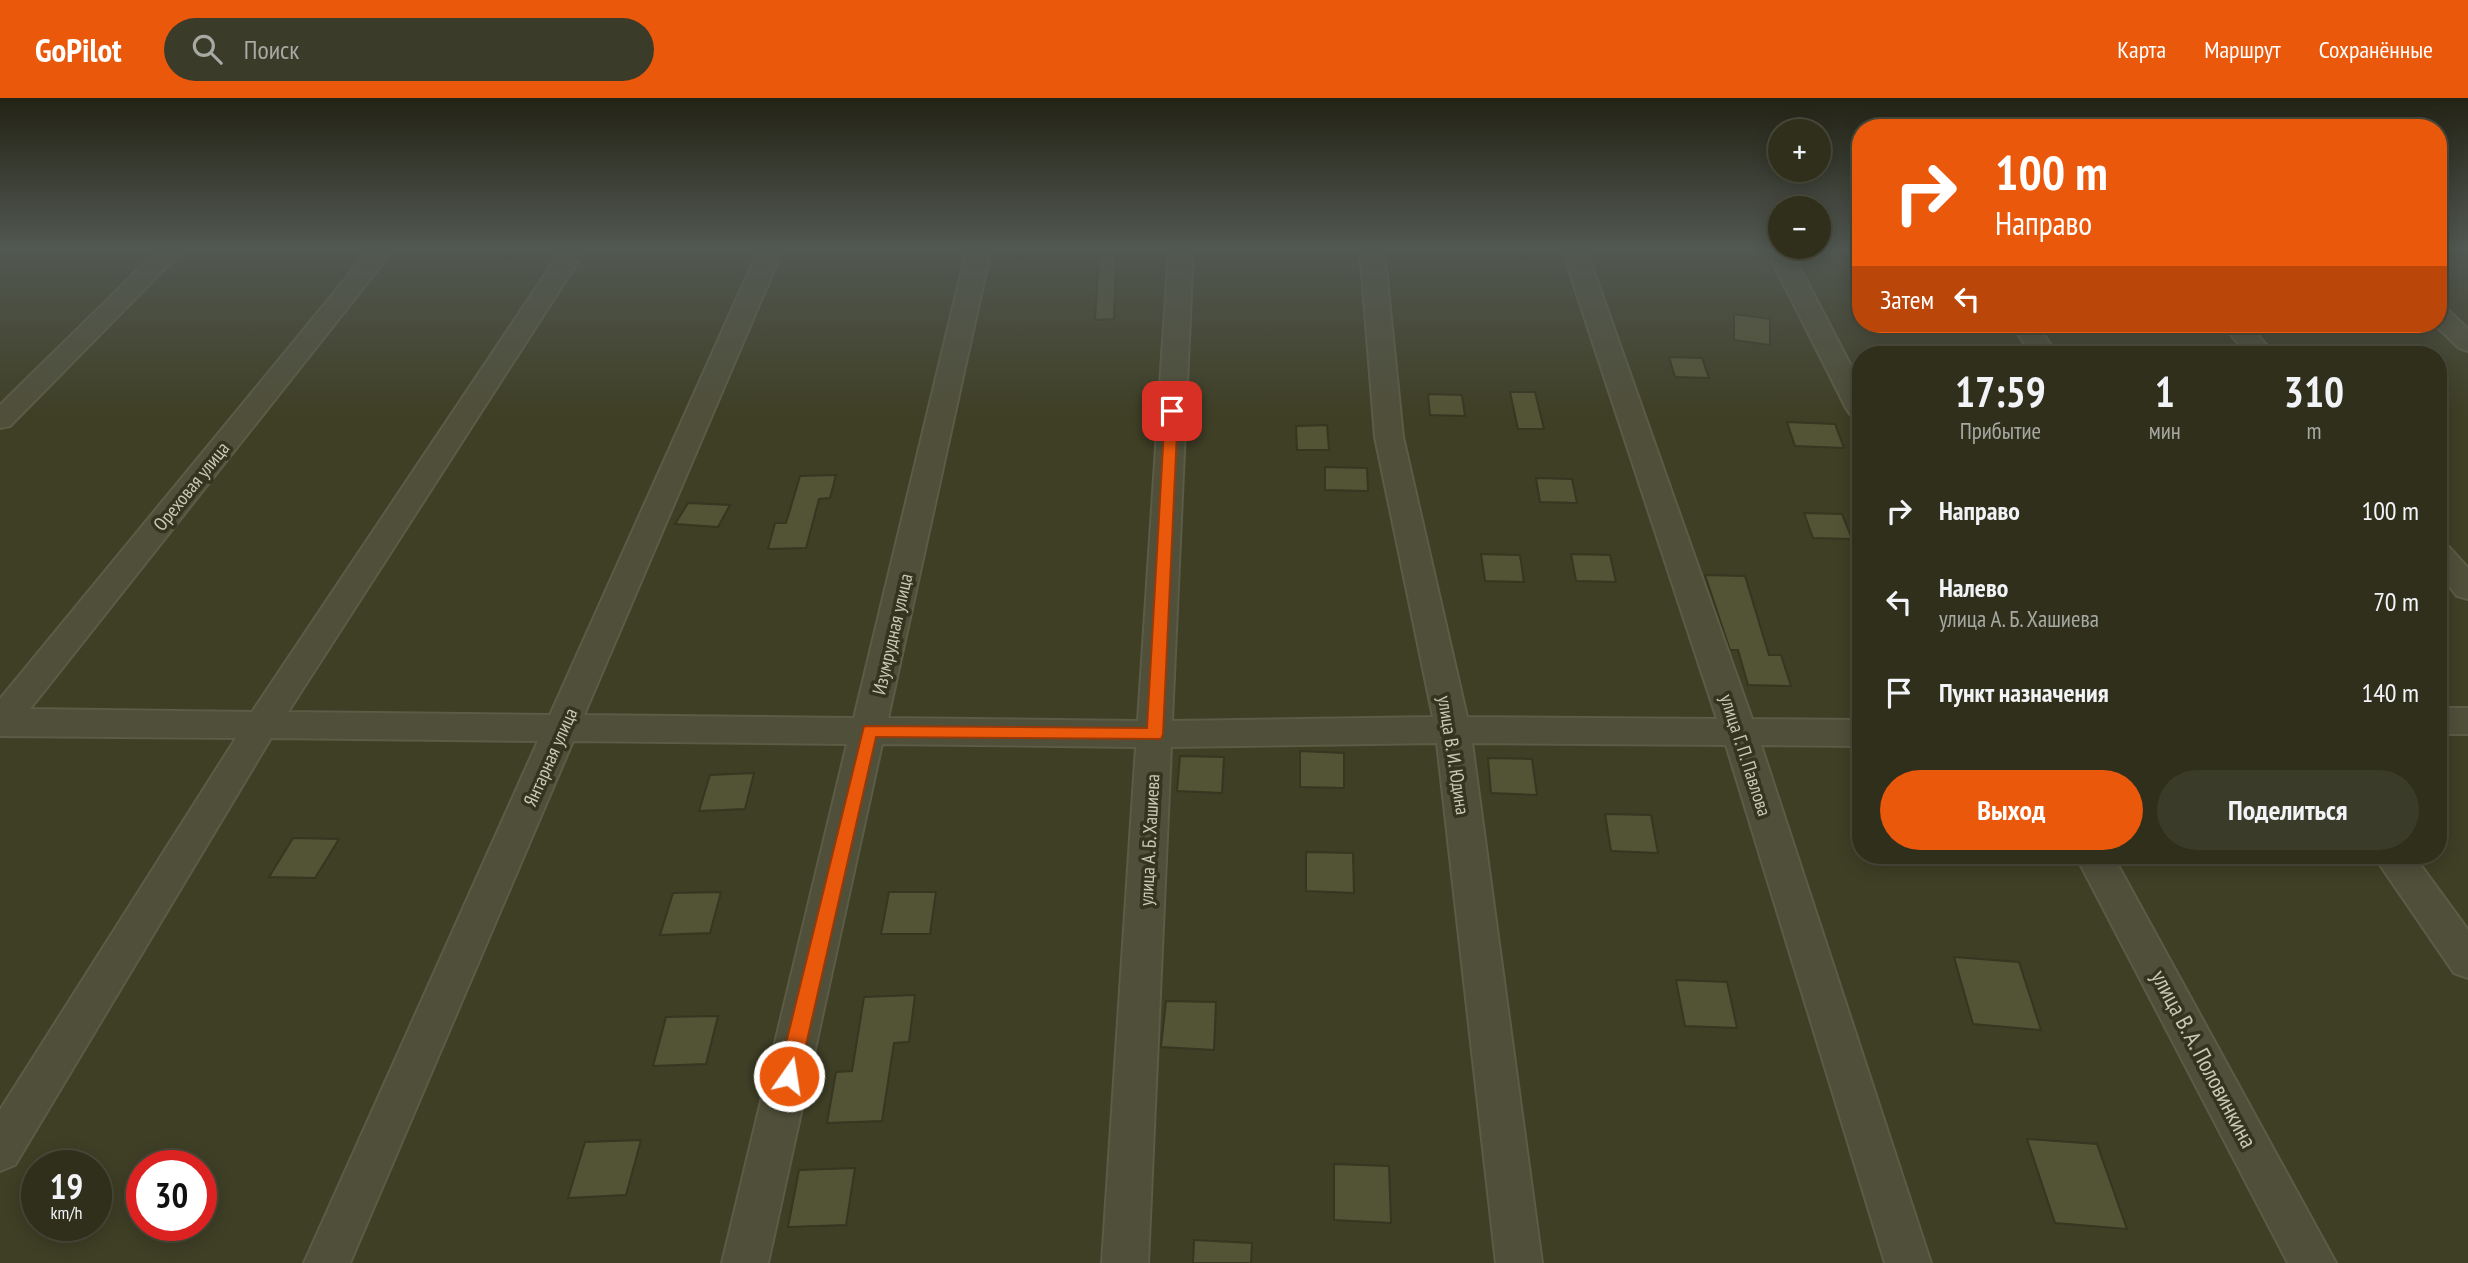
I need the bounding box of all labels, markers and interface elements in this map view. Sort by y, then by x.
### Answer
search box [164,18,654,81]
text: GoPilot [35,28,122,71]
icon: search [188,30,226,68]
text: Поиск [244,33,299,66]
text: Карта [2117,34,2166,65]
text: Маршрут [2204,34,2281,65]
text: Сохранённые [2319,34,2433,65]
map controls [1768,119,1831,259]
button: + [1768,119,1831,182]
text: 100 m [1995,140,2108,204]
icon: right [1880,147,1971,238]
button: − [1768,196,1831,259]
text: Направо [1995,202,2092,244]
icon: left [1948,280,1986,318]
text: Затем [1880,283,1934,316]
text: 17:59 [1955,364,2046,419]
text: 1 [2155,364,2175,419]
text: 310 [2284,364,2344,419]
pin [1142,381,1202,441]
icon: arrive [1153,392,1191,430]
text: Прибытие [1960,416,2041,445]
text: мин [2149,416,2181,445]
text: m [2306,416,2321,445]
street label: Ореховая улица [148,437,234,535]
icon: right [1880,492,1918,530]
text: Направо [1939,494,2020,527]
text: 100 m [2361,494,2419,527]
street label: Изумрудная улица [866,571,918,697]
text: Налево [1939,571,2008,604]
icon: left [1880,583,1918,621]
text: 70 m [2373,585,2419,618]
text: улица А. Б. Хашиева [1939,604,2099,633]
icon: arrive [1880,674,1918,712]
text: Пункт назначения [1939,676,2109,709]
text: 140 m [2361,676,2419,709]
street label: улица Г. П. Павлова [1715,691,1777,819]
street label: улица В. И. Юдина [1433,694,1475,816]
street label: Янтарная улица [518,704,582,810]
button: Выход [1880,770,2143,850]
button: Поделиться [2157,770,2419,850]
street label: улица А. Б. Хашиева [1134,773,1164,907]
street label: улица В. А. Половинкина [2145,965,2264,1153]
position arrow [752,1039,826,1113]
speed limit sign: 30 [126,1150,217,1241]
text: 19 [50,1163,83,1209]
text: km/h [51,1201,82,1224]

